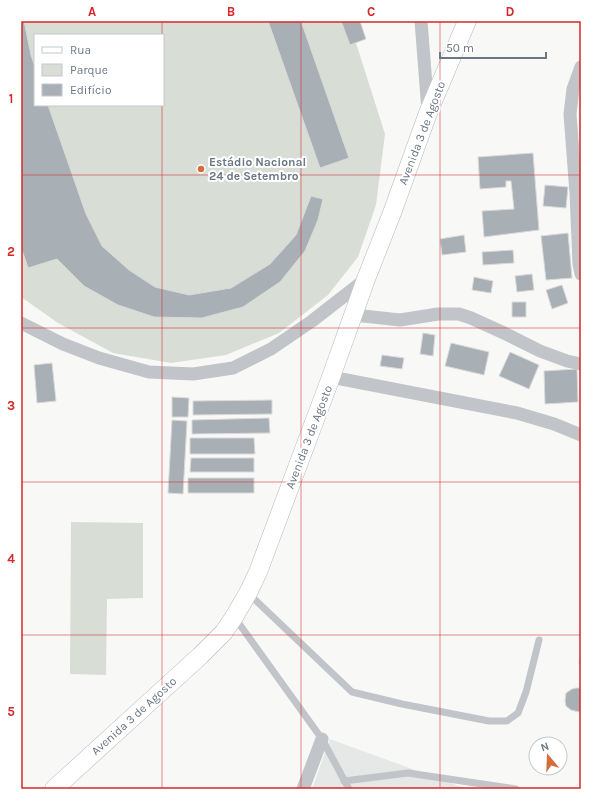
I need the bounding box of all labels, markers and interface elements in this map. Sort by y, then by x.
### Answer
text: A [88,4,96,19]
text: B [227,4,235,19]
text: C [367,4,375,19]
text: D [506,4,515,19]
legend [34,34,164,106]
scale bar [440,34,546,60]
text: 50 m [446,41,474,55]
text: Rua [70,43,91,57]
text: Parque [70,63,108,77]
street label: Avenida 3 de Agosto [396,79,448,187]
text: Edifício [70,83,111,97]
text: 1 [9,91,13,106]
place label: Estádio Nacional 24 de Setembro [209,155,306,183]
marker: Estádio Nacional 24 de Setembro [196,164,206,174]
text: 2 [7,244,15,259]
street label: Avenida 3 de Agosto [283,383,335,491]
text: 3 [7,398,15,413]
text: 4 [7,551,15,566]
street label: Avenida 3 de Agosto [88,674,180,758]
text: 5 [7,704,15,719]
north arrow [528,736,568,776]
text: N [539,740,551,754]

